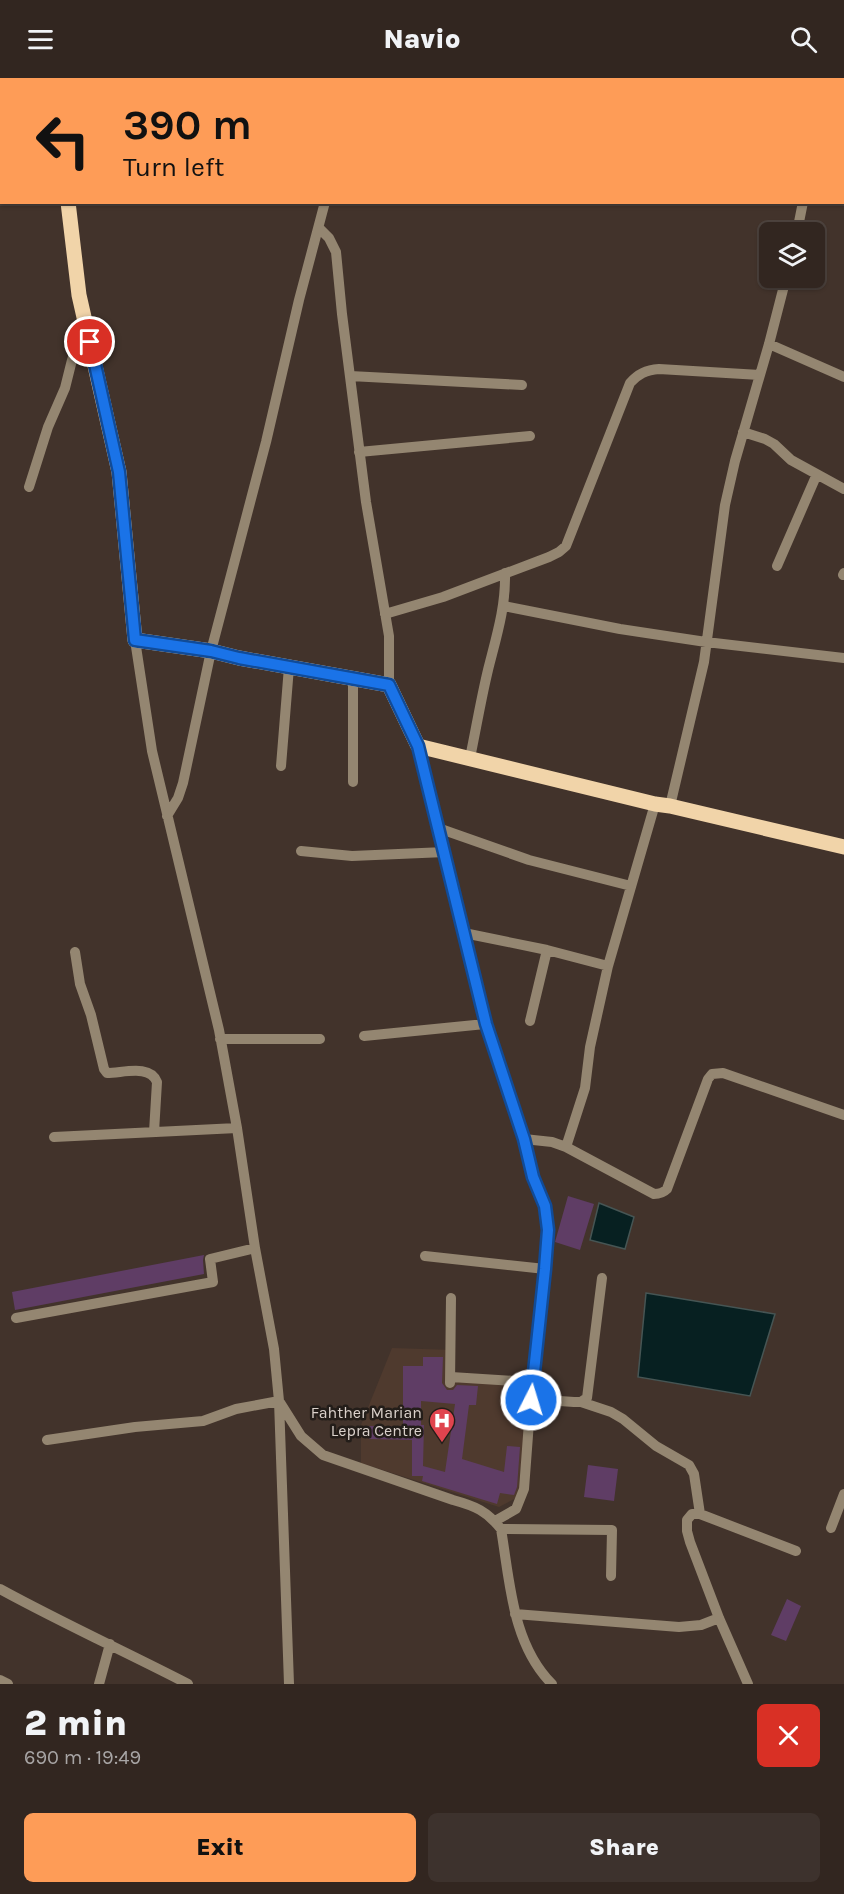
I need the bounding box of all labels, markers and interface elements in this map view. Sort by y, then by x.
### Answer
icon: menu [24,23,57,56]
text: Navio [383,23,461,55]
icon: search [787,23,820,56]
text: 390 m [123,100,252,150]
icon: left [24,102,102,180]
text: Turn left [123,151,224,183]
map controls [759,222,825,288]
button: layers [759,222,825,288]
pin [64,316,115,367]
icon: arrive [73,325,106,358]
position arrow [499,1368,563,1432]
place label: Fahther Marian Lepra Centre [311,1403,422,1440]
hospital icon: Fahther Marian Lepra Centre [427,1406,457,1444]
text: 2 min [24,1702,127,1744]
button: close [757,1704,820,1767]
text: 690 m · 19:49 [24,1746,141,1769]
button: Exit [24,1813,416,1882]
button: Share [428,1813,820,1882]

